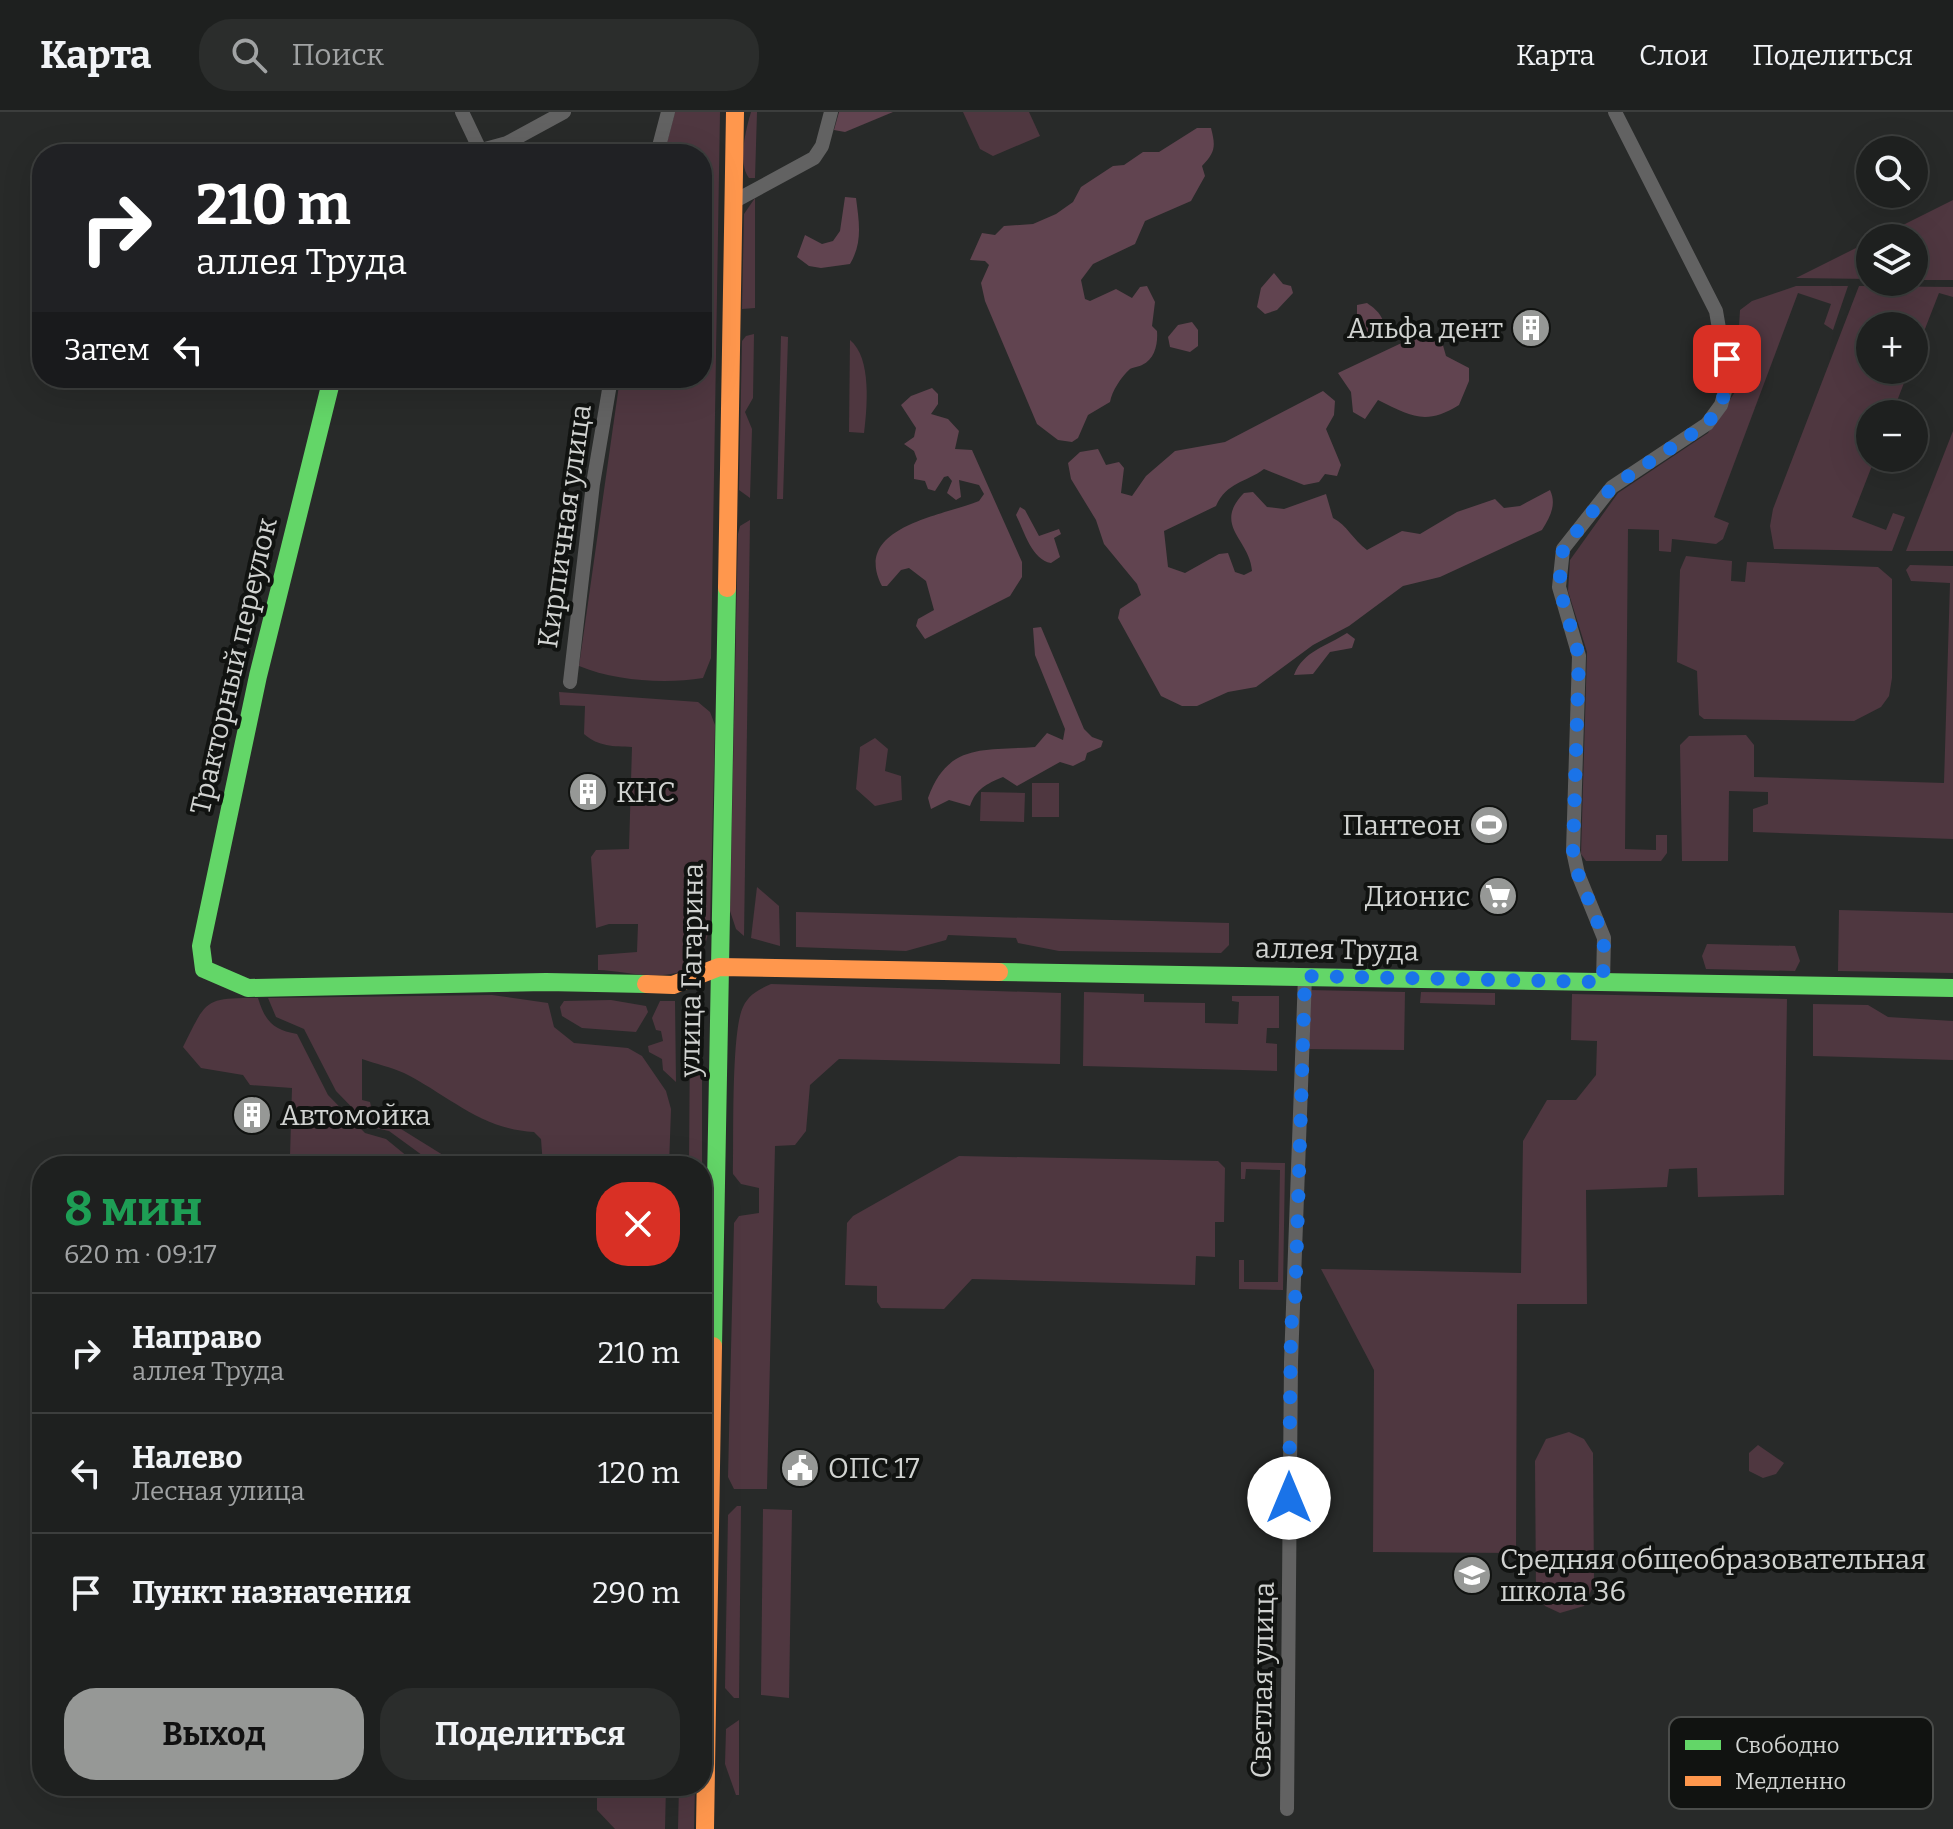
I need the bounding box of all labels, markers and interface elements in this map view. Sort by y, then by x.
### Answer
search box [199,19,759,91]
text: Карта [40,32,151,78]
icon: search [227,33,271,77]
text: Поиск [291,37,384,73]
text: Карта [1516,39,1595,72]
text: Слои [1639,39,1708,72]
text: Поделиться [1752,39,1913,72]
map controls [1856,136,1928,472]
button: search [1856,136,1928,208]
text: 210 m [196,172,351,239]
icon: right [64,176,168,280]
button: layers [1856,224,1928,296]
text: аллея Труда [196,240,407,284]
building icon: Альфа дент [1510,307,1552,349]
place label: Альфа дент [1347,312,1503,345]
button: + [1856,312,1928,384]
pin [1693,325,1761,393]
icon: left [166,328,210,372]
text: Затем [64,332,150,368]
icon: arrive [1705,337,1749,381]
button: − [1856,400,1928,472]
street label: Кирпичная улица [531,402,598,650]
street label: Тракторный переулок [183,514,284,818]
building icon: КНС [567,771,609,813]
place label: КНС [616,776,675,809]
sports icon: Пантеон [1468,804,1510,846]
place label: Пантеон [1342,809,1461,842]
street label: улица Гагарина [673,863,710,1078]
supermarket icon: Дионис [1477,875,1519,917]
place label: Дионис [1365,880,1470,913]
street label: аллея Труда [1255,932,1419,967]
building icon: Автомойка [231,1094,273,1136]
place label: Автомойка [280,1099,431,1132]
text: 8 мин [64,1180,202,1238]
button: close [596,1182,680,1266]
text: 620 m · 09:17 [64,1239,216,1270]
text: Направо [132,1320,262,1356]
icon: right [64,1331,108,1375]
text: 210 m [598,1335,680,1371]
text: аллея Труда [132,1356,284,1387]
text: Налево [132,1440,243,1476]
public building icon: ОПС 17 [779,1447,821,1489]
icon: left [64,1451,108,1495]
place label: ОПС 17 [828,1452,920,1485]
text: 120 m [598,1455,680,1491]
position arrow [1247,1456,1331,1540]
text: Лесная улица [132,1476,305,1507]
place label: Средняя общеобразовательная школа 36 [1500,1543,1926,1608]
school or university icon: Средняя общеобразовательная школа 36 [1451,1554,1493,1596]
icon: arrive [64,1571,108,1615]
text: Пункт назначения [132,1575,411,1611]
text: 290 m [592,1575,680,1611]
street label: Светлая улица [1244,1581,1281,1779]
button: Выход [64,1688,364,1780]
button: Поделиться [380,1688,680,1780]
legend [1669,1717,1933,1809]
text: Свободно [1735,1732,1839,1759]
text: Медленно [1735,1768,1846,1795]

